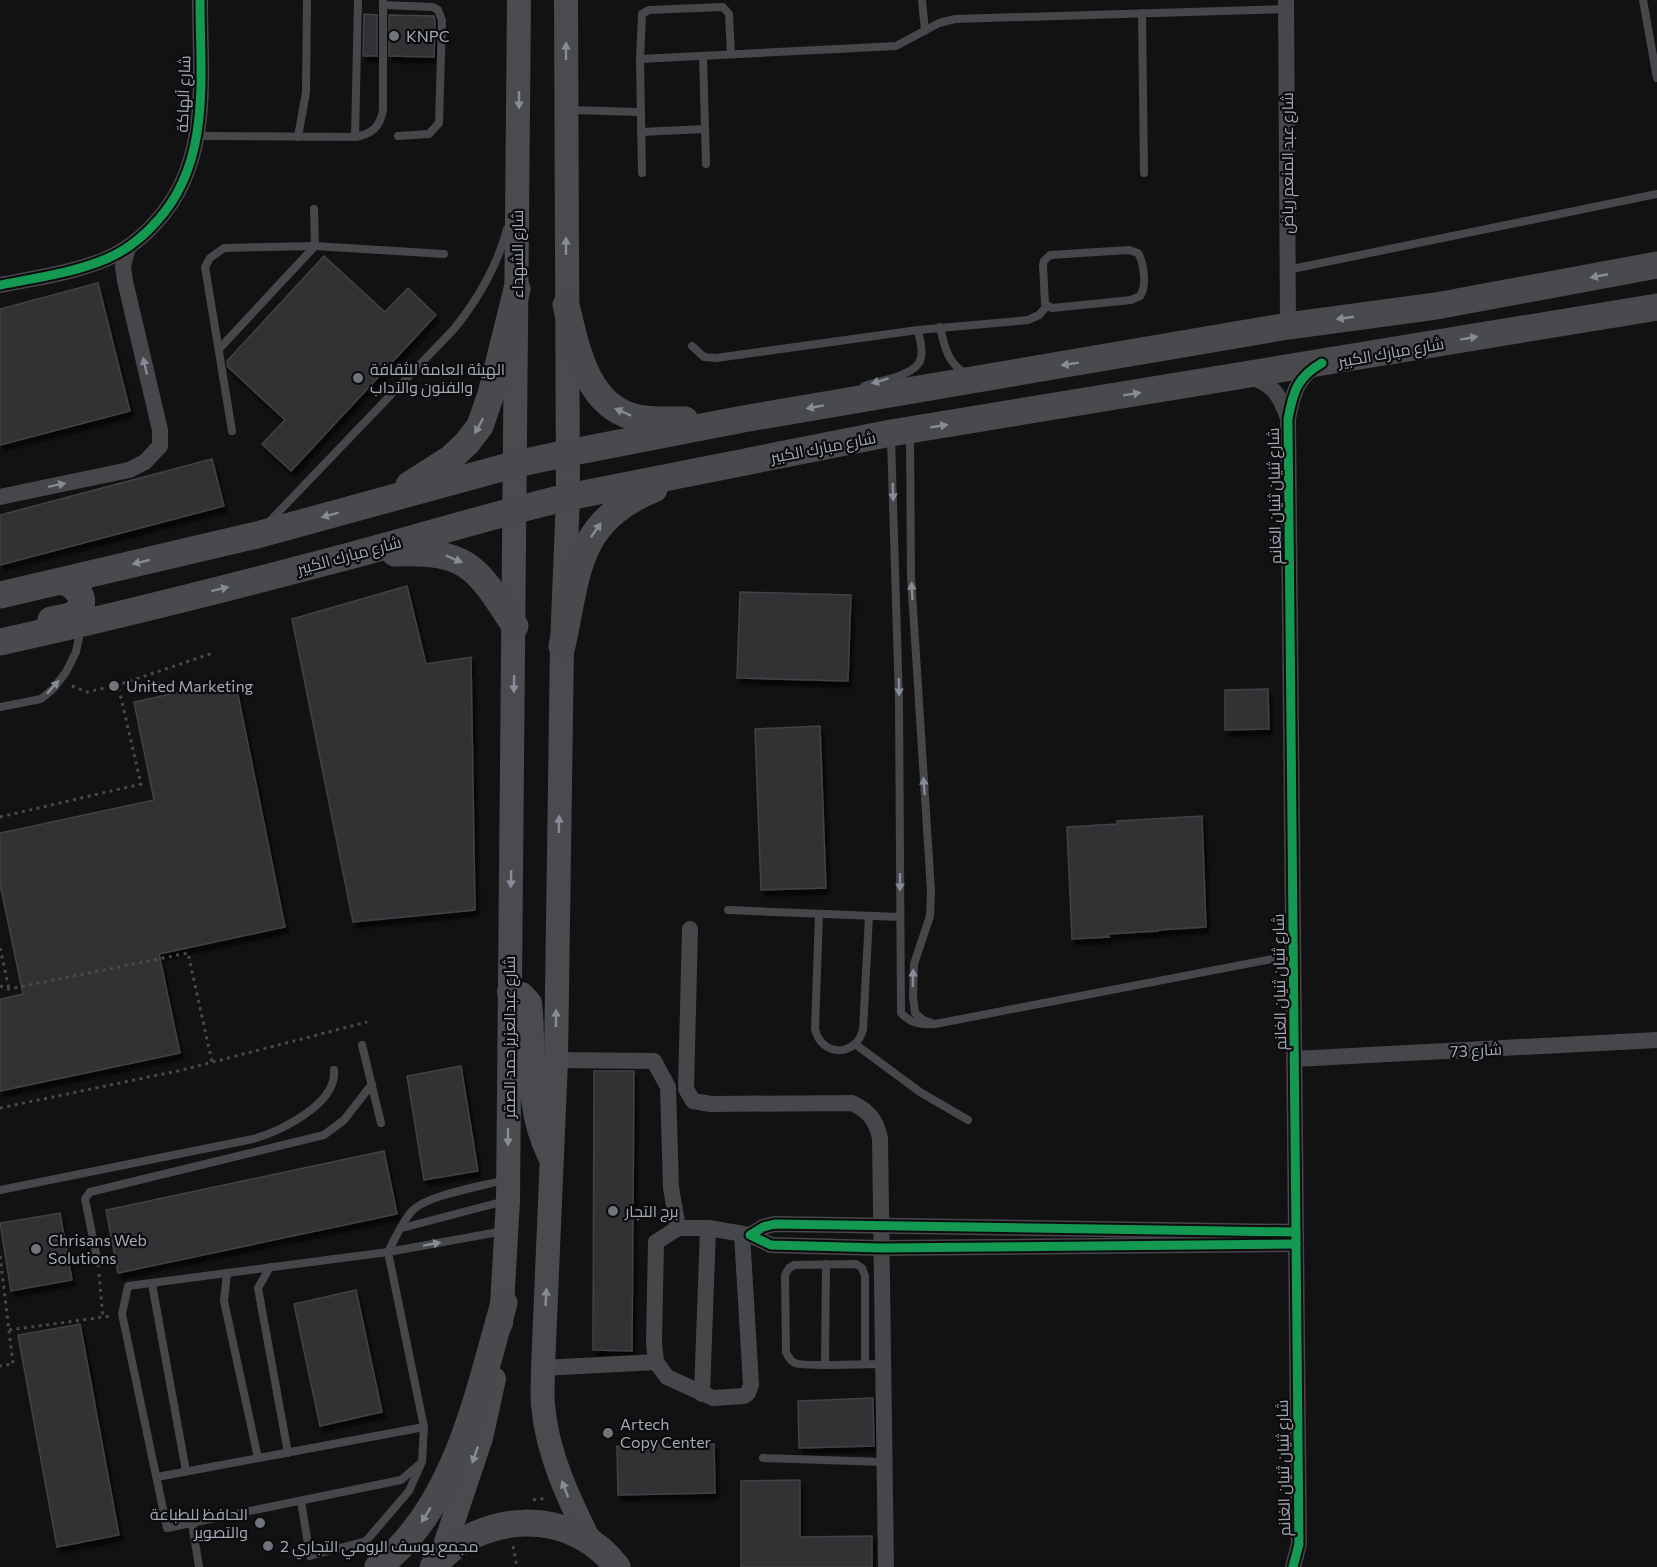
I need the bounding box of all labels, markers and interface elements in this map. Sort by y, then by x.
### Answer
place label: KNPC [406,26,450,45]
marker: KNPC [387,29,401,43]
one-way arrow [561,42,571,61]
street label: شارع آلهاكة [172,55,196,133]
one-way arrow [514,91,524,110]
street label: شارع عبد المنعم رياض [1277,92,1299,234]
street label: شارع الشهداء [507,210,529,298]
one-way arrow [561,237,571,256]
one-way arrow [1590,272,1609,281]
one-way arrow [1335,314,1354,323]
street label: شارع مبارك الكبير [1336,333,1446,373]
one-way arrow [1460,334,1479,343]
one-way arrow [139,357,149,375]
place label: الهيئة العامة للثقافة والفنون والآداب [370,359,505,398]
one-way arrow [1060,360,1079,369]
marker: الهيئة العامة للثقافة والفنون والآداب [351,371,365,385]
one-way arrow [871,377,889,386]
one-way arrow [1122,390,1141,399]
one-way arrow [806,402,825,411]
one-way arrow [613,407,631,417]
one-way arrow [474,417,484,434]
one-way arrow [930,421,949,430]
street label: شارع مبارك الكبير [768,427,878,469]
street label: شارع ثنيان ثنيان الغانم [1263,427,1287,565]
one-way arrow [48,480,67,490]
one-way arrow [888,482,898,501]
one-way arrow [321,511,339,521]
one-way arrow [590,523,602,539]
street label: شارع مبارك الكبير [294,531,404,581]
one-way arrow [446,554,464,564]
one-way arrow [132,558,150,568]
one-way arrow [908,582,917,601]
one-way arrow [211,584,229,594]
one-way arrow [509,675,519,694]
place label: United Marketing [126,676,254,695]
one-way arrow [894,677,903,696]
marker: United Marketing [107,679,121,693]
one-way arrow [46,680,60,695]
one-way arrow [919,776,929,795]
one-way arrow [554,814,564,833]
one-way arrow [506,870,516,889]
one-way arrow [895,872,905,891]
street label: شارع ثنيان ثنيان الغانم [1268,913,1292,1051]
street label: شارع عبدالعزيز حمد الصقر [499,956,521,1119]
one-way arrow [909,968,918,987]
one-way arrow [552,1009,561,1028]
street label: شارع 73 [1450,1039,1502,1063]
one-way arrow [503,1128,513,1147]
place label: برج التجار [624,1201,678,1223]
marker: برج التجار [606,1204,620,1218]
place label: Chrisans Web Solutions [48,1230,147,1267]
one-way arrow [423,1239,442,1248]
marker: Chrisans Web Solutions [29,1242,43,1256]
one-way arrow [542,1288,551,1307]
street label: شارع ثنيان ثنيان الغانم [1272,1399,1296,1537]
place label: Artech Copy Center [620,1414,712,1451]
marker: Artech Copy Center [601,1426,615,1440]
one-way arrow [470,1446,479,1464]
one-way arrow [560,1480,569,1498]
place label: الحافظ للطباعة والتصوير [150,1504,248,1542]
one-way arrow [421,1507,431,1524]
marker: الحافظ للطباعة والتصوير [253,1516,267,1530]
place label: مجمع يوسف الرومي التجاري 2 [280,1536,479,1560]
marker: مجمع يوسف الرومي التجاري 2 [261,1539,275,1553]

